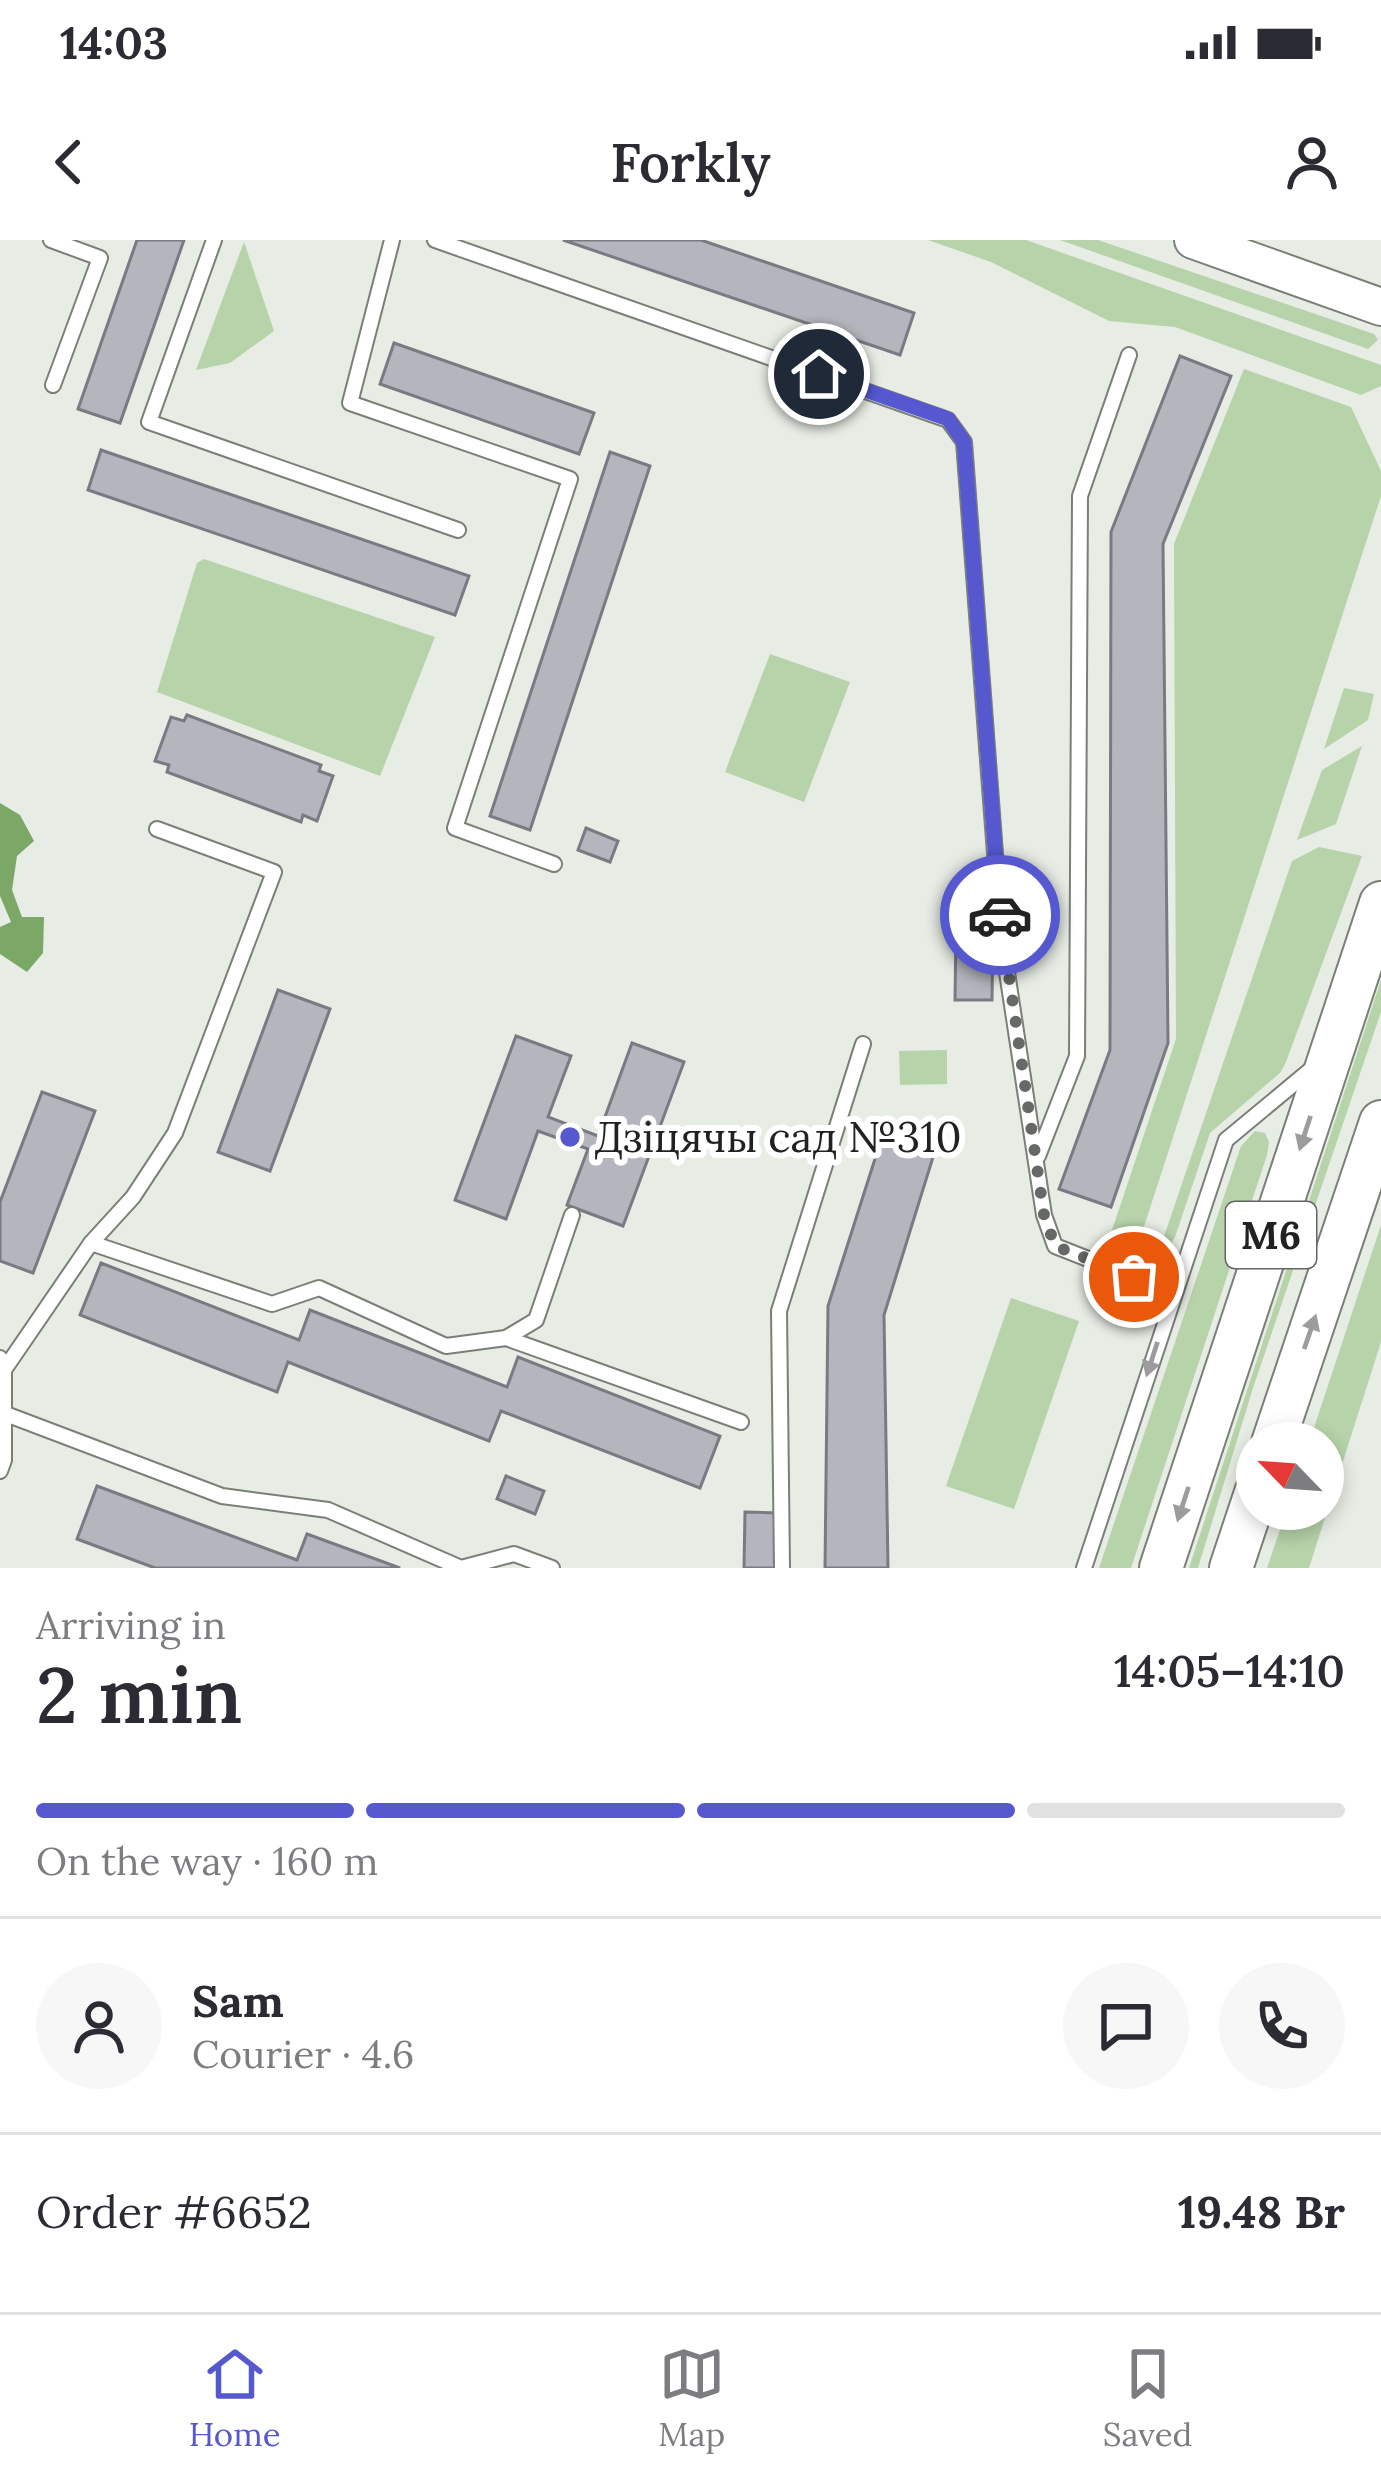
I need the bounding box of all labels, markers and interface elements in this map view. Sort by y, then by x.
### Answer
text: 14:03 [60,14,168,71]
text: Forkly [610,128,771,197]
icon: back [36,129,102,195]
icon: person [1279,129,1345,195]
pin [768,323,870,425]
icon: home [786,341,852,407]
courier [940,855,1060,975]
icon: car [967,882,1033,948]
place label: Дзіцячы сад №310 [594,1110,962,1164]
one-way arrow [1295,1115,1314,1152]
marker: Дзіцячы сад №310 [557,1124,583,1150]
road number: М6 [1226,1202,1316,1268]
pin [1083,1226,1185,1328]
icon: bag [1101,1244,1167,1310]
one-way arrow [1302,1314,1320,1350]
one-way arrow [1141,1341,1160,1377]
north arrow [1236,1422,1344,1530]
map controls [1236,1422,1344,1530]
one-way arrow [1172,1486,1191,1523]
text: Arriving in [36,1600,226,1650]
text: 14:05–14:10 [1114,1642,1345,1699]
text: 2 min [36,1645,243,1744]
text: On the way · 160 m [36,1836,378,1886]
button: person [36,1963,162,2089]
button: chat [1063,1963,1189,2089]
button: phone [1219,1963,1345,2089]
text: Sam [192,1972,284,2029]
text: Courier · 4.6 [192,2029,414,2079]
text: Order #6652 [36,2183,312,2240]
text: 19.48 Br [1178,2183,1345,2240]
tab: Home [189,2341,281,2455]
tab: Map [658,2341,725,2455]
tab: Saved [1103,2341,1192,2455]

